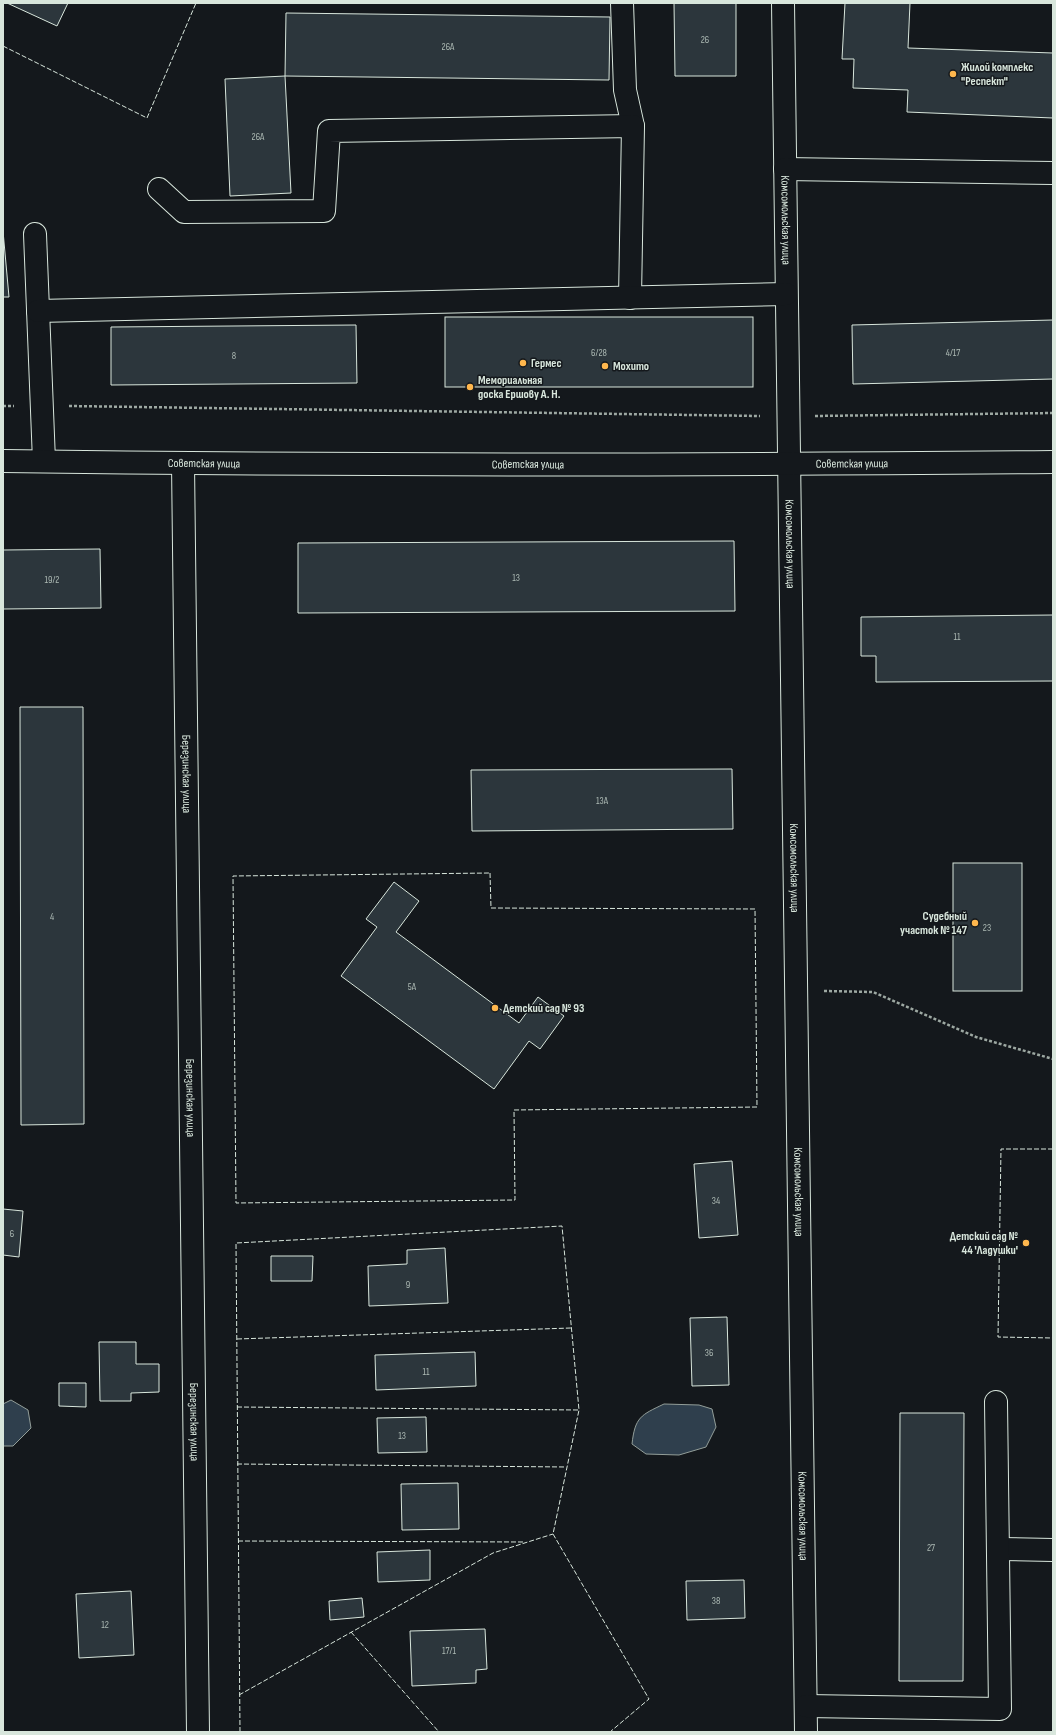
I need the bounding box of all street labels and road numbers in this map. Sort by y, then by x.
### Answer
street label: Комсомольская улица [777,175,793,265]
street label: Советская улица [168,456,241,472]
street label: Советская улица [816,456,889,472]
street label: Советская улица [492,457,564,473]
street label: Комсомольская улица [782,499,798,589]
street label: Березинская улица [178,735,194,814]
street label: Комсомольская улица [786,823,802,913]
street label: Березинская улица [182,1059,198,1138]
street label: Комсомольская улица [790,1147,806,1237]
street label: Березинская улица [186,1383,202,1462]
street label: Комсомольская улица [795,1471,811,1561]

